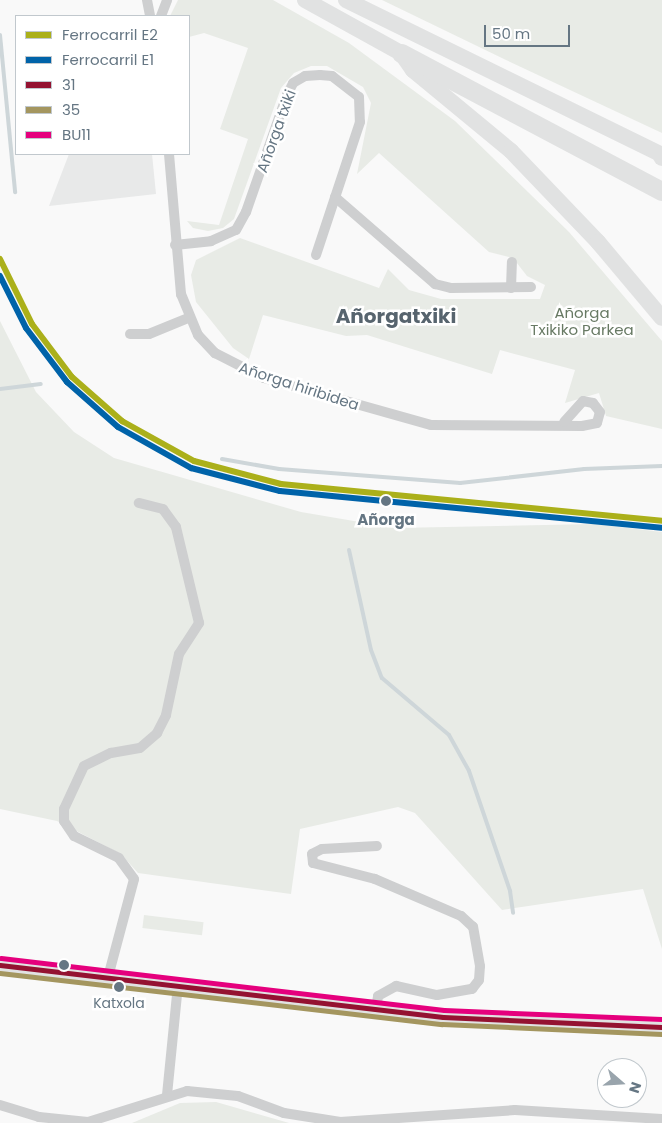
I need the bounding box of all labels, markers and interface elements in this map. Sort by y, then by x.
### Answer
legend [15,15,190,155]
scale bar [487,15,573,47]
text: 50 m [492,23,530,44]
text: Ferrocarril E2 [62,24,158,45]
text: Ferrocarril E1 [62,49,154,70]
text: 31 [62,74,76,95]
street label: Añorga txiki [253,87,299,175]
text: 35 [62,99,80,120]
text: BU11 [62,124,91,145]
park label: Añorga Txikiko Parkea [530,303,634,338]
district label: Añorgatxiki [336,304,456,328]
street label: Añorga hiribidea [237,358,361,414]
marker: Añorga [378,493,394,509]
place label: Añorga [357,511,415,529]
unlabelled marker [59,960,69,970]
marker: Katxola [114,982,124,992]
place label: Katxola [93,995,145,1011]
north arrow [597,1058,647,1108]
text: N [624,1079,646,1096]

